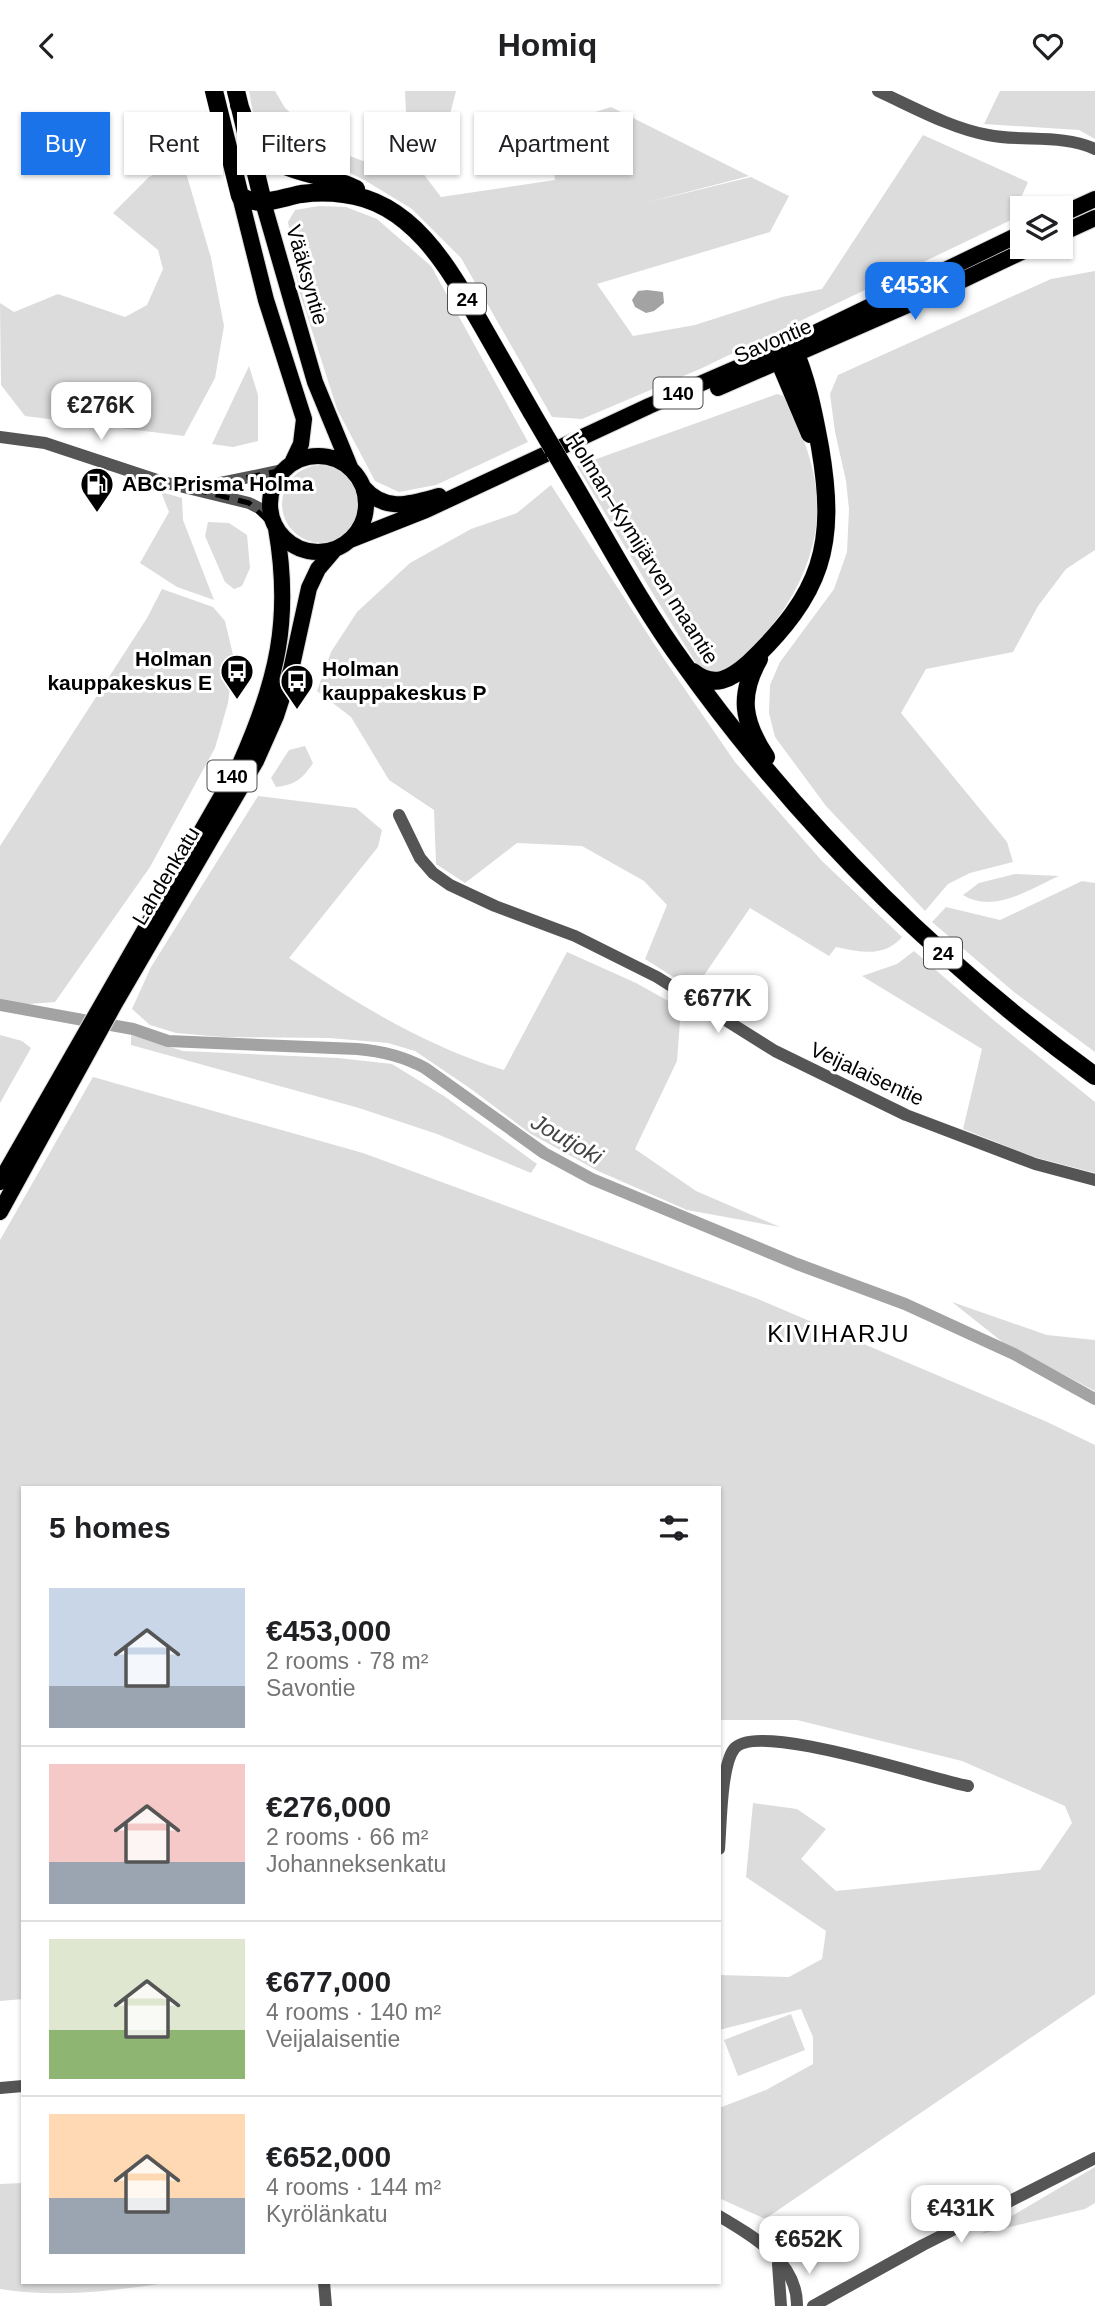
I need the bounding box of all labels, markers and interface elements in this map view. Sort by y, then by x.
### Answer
icon: back [28,27,66,65]
text: Homiq [498,27,597,63]
icon: heart [1029,27,1067,65]
chip: Buy [21,112,110,175]
chip: Rent [124,112,223,175]
chip: Filters [237,112,350,175]
chip: New [364,112,460,175]
chip: Apartment [474,112,633,175]
map controls [1010,196,1073,259]
button: layers [1010,196,1073,259]
street label: Vääksyntie [282,222,333,327]
pin: €453K [866,263,964,322]
text: €453K [881,272,949,298]
road number: 24 [448,283,486,315]
street label: Savontie [731,314,815,367]
road number: 140 [654,377,702,409]
pin: €276K [52,383,150,442]
text: €276K [67,392,135,418]
street label: Holman–Kymijärven maantie [562,428,723,668]
fuel station icon: ABC Prisma Holma [78,465,116,514]
place label: ABC Prisma Holma [122,472,314,495]
place label: Holman kauppakeskus E [47,647,212,694]
bus stop icon: Holman kauppakeskus E [218,652,256,701]
place label: Holman kauppakeskus P [322,657,487,704]
bus stop icon: Holman kauppakeskus P [278,662,316,711]
road number: 140 [208,761,256,791]
street label: Lahdenkatu [127,823,204,929]
road number: 24 [924,937,962,968]
pin: €677K [669,975,767,1035]
text: €677K [684,985,752,1011]
street label: Veijalaisentie [807,1037,928,1110]
water label: Joutjoki [526,1108,608,1170]
district label: KIVIHARJU [767,1320,911,1347]
icon: filters [655,1509,693,1547]
text: 5 homes [49,1511,171,1544]
text: €453,000 [266,1614,391,1647]
icon: home [105,1616,189,1700]
text: 2 rooms · 78 m² [266,1648,428,1674]
text: Savontie [266,1675,356,1701]
text: €276,000 [266,1790,391,1823]
icon: home [105,1792,189,1876]
text: 2 rooms · 66 m² [266,1824,428,1850]
text: Johanneksenkatu [266,1851,446,1877]
text: €677,000 [266,1965,391,1998]
icon: home [105,1967,189,2051]
text: 4 rooms · 140 m² [266,1999,441,2025]
text: Veijalaisentie [266,2026,400,2052]
text: €652,000 [266,2140,391,2173]
icon: home [105,2142,189,2226]
text: 4 rooms · 144 m² [266,2174,441,2200]
pin: €431K [912,2185,1010,2245]
text: €431K [927,2195,995,2221]
text: Kyrölänkatu [266,2201,387,2227]
pin: €652K [760,2217,858,2276]
text: €652K [775,2226,843,2252]

